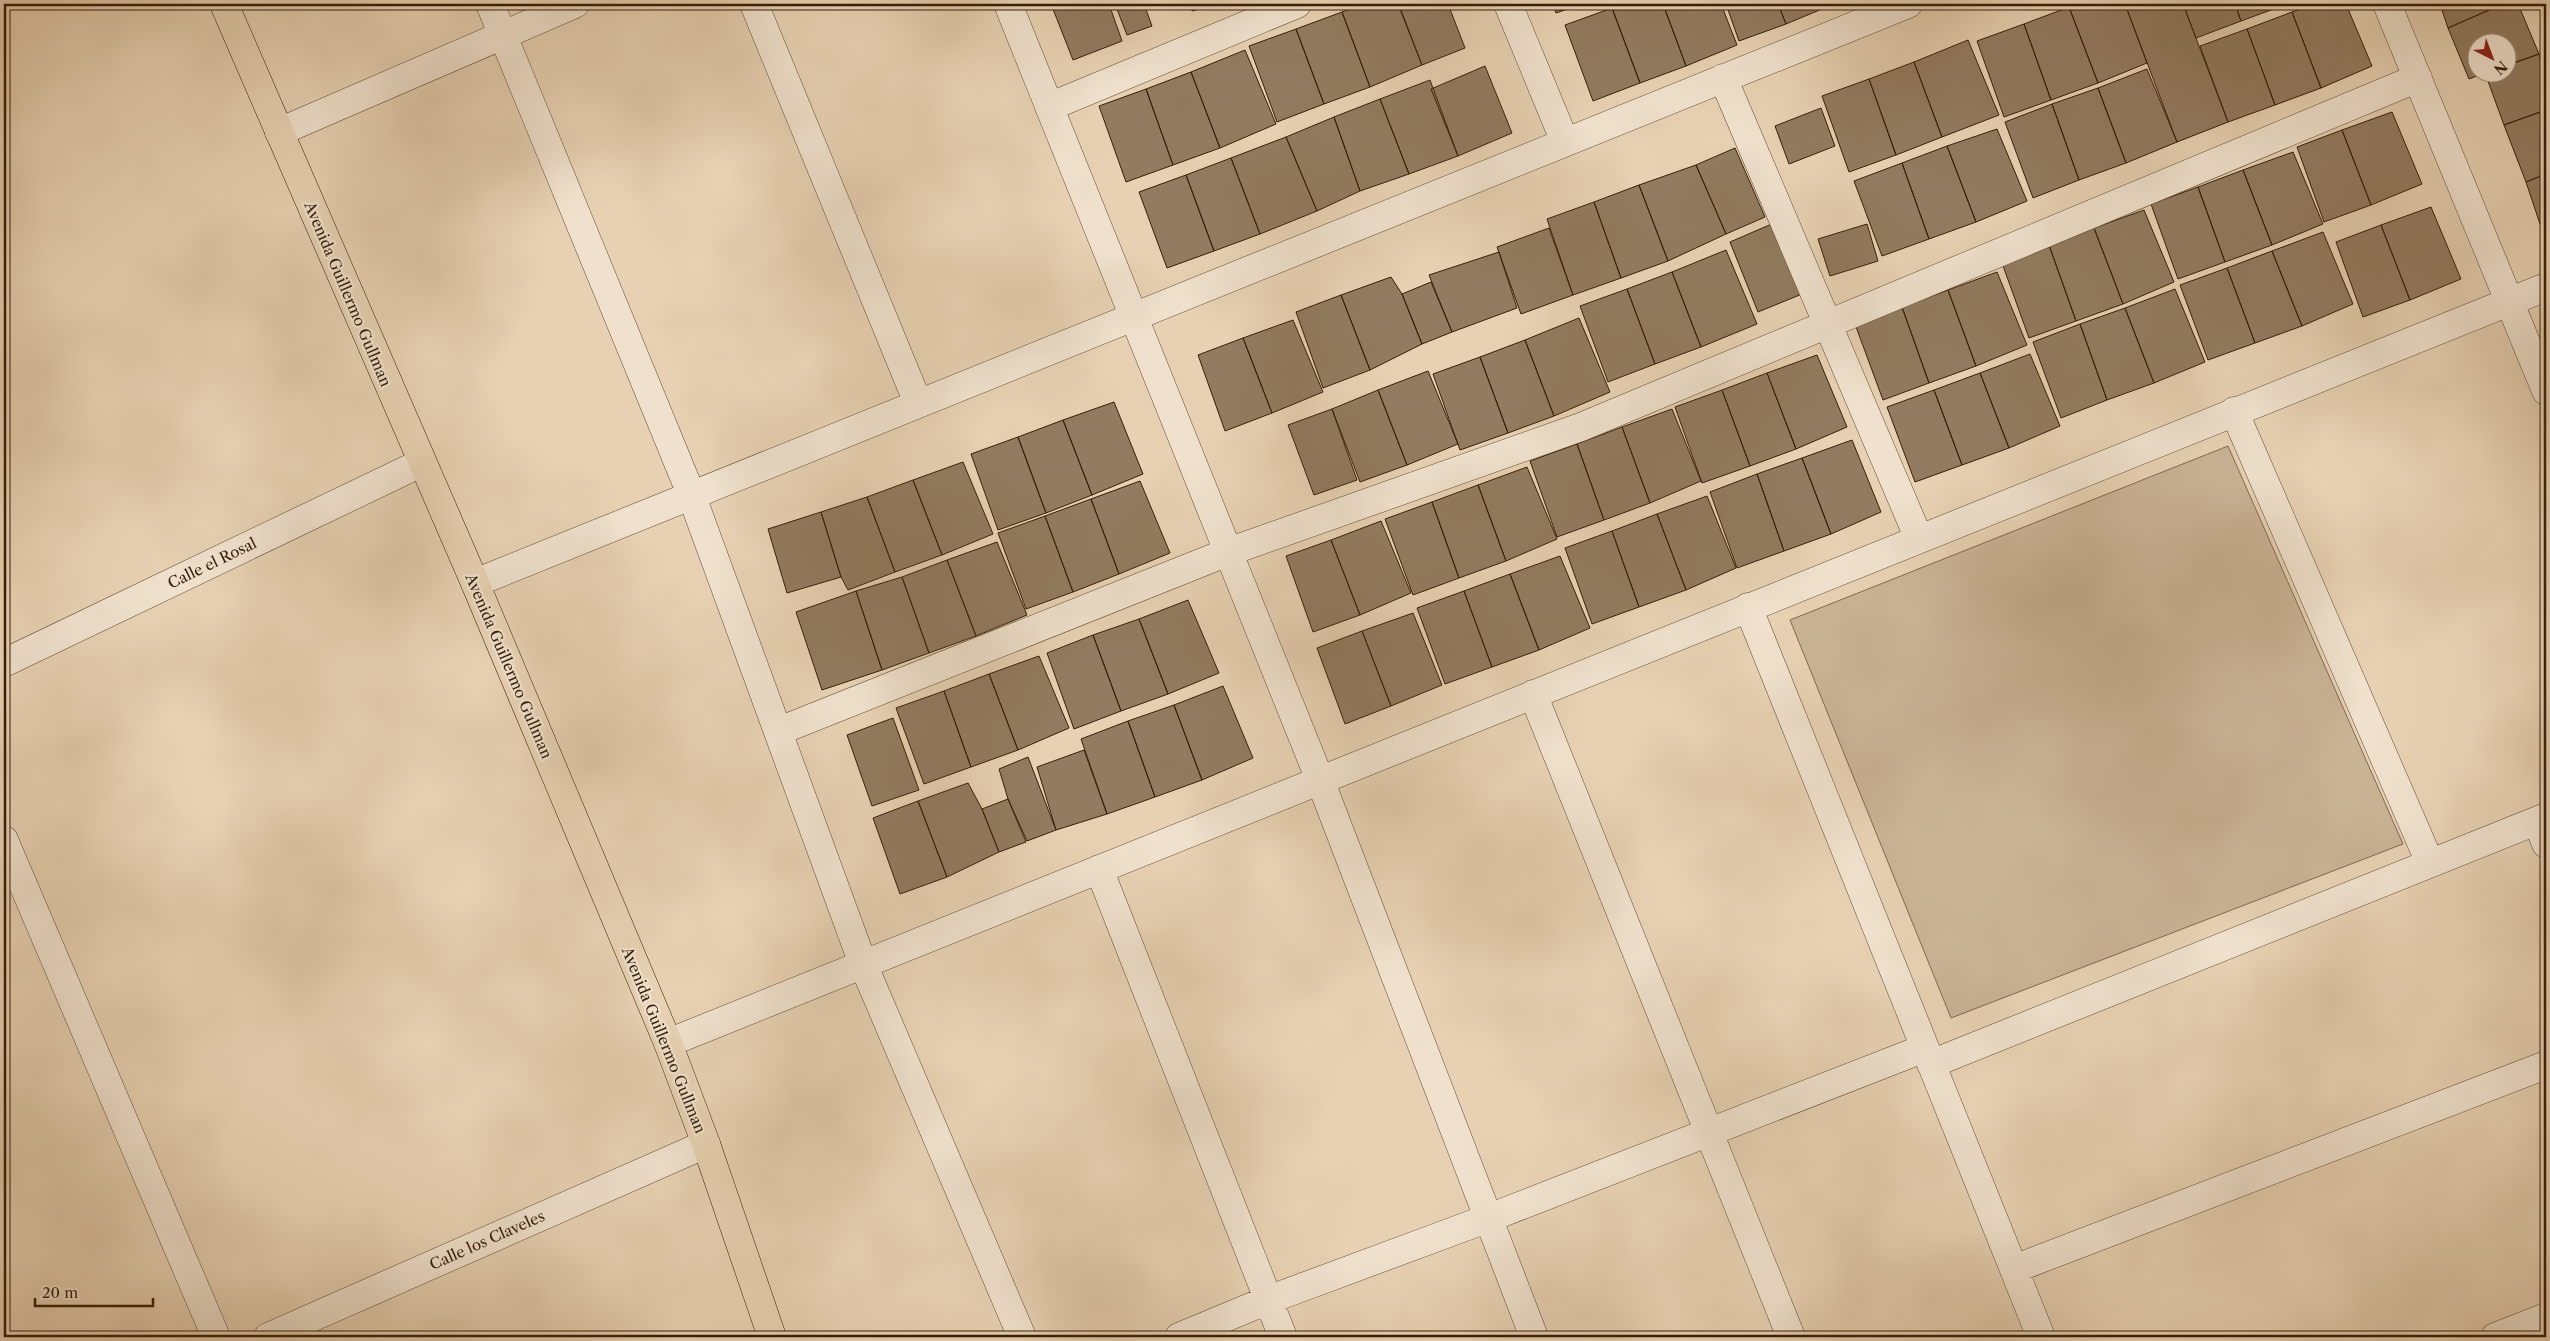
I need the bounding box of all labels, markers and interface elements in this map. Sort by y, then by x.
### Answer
north arrow [2468,32,2518,82]
text: N [2490,57,2511,78]
street label: Avenida Guillermo Gullman [300,198,396,390]
street label: Calle el Rosal [164,533,260,593]
street label: Avenida Guillermo Gullman [461,570,557,762]
street label: Avenida Guillermo Gullman [617,943,710,1137]
street label: Calle los Claveles [426,1206,548,1274]
scale bar [35,1276,152,1308]
text: 20 m [42,1283,78,1302]

